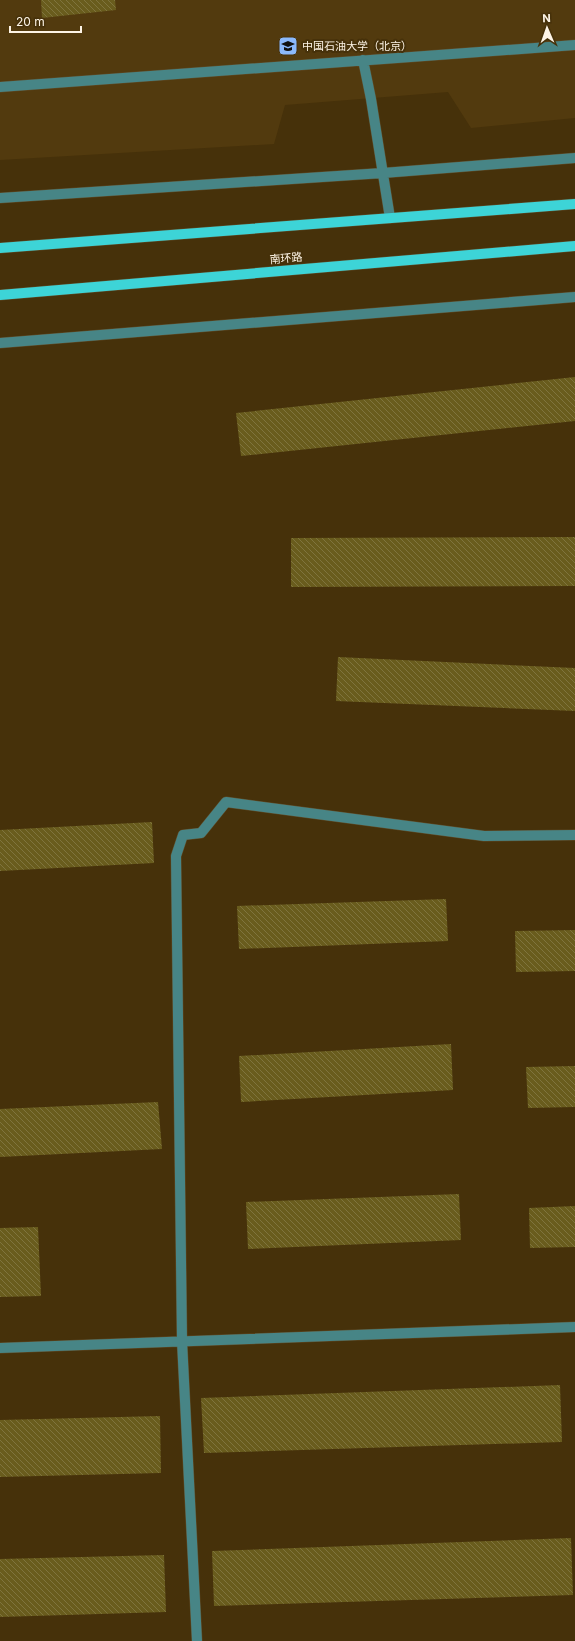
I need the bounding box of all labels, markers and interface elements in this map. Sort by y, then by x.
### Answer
scale bar [10,8,81,34]
north arrow [527,8,567,48]
text: N [542,11,551,25]
text: 20 m [16,14,45,29]
school or university icon: 中国石油大学（北京） [277,35,299,57]
place label: 中国石油大学（北京） [302,39,412,53]
street label: 南环路 [269,250,303,266]

